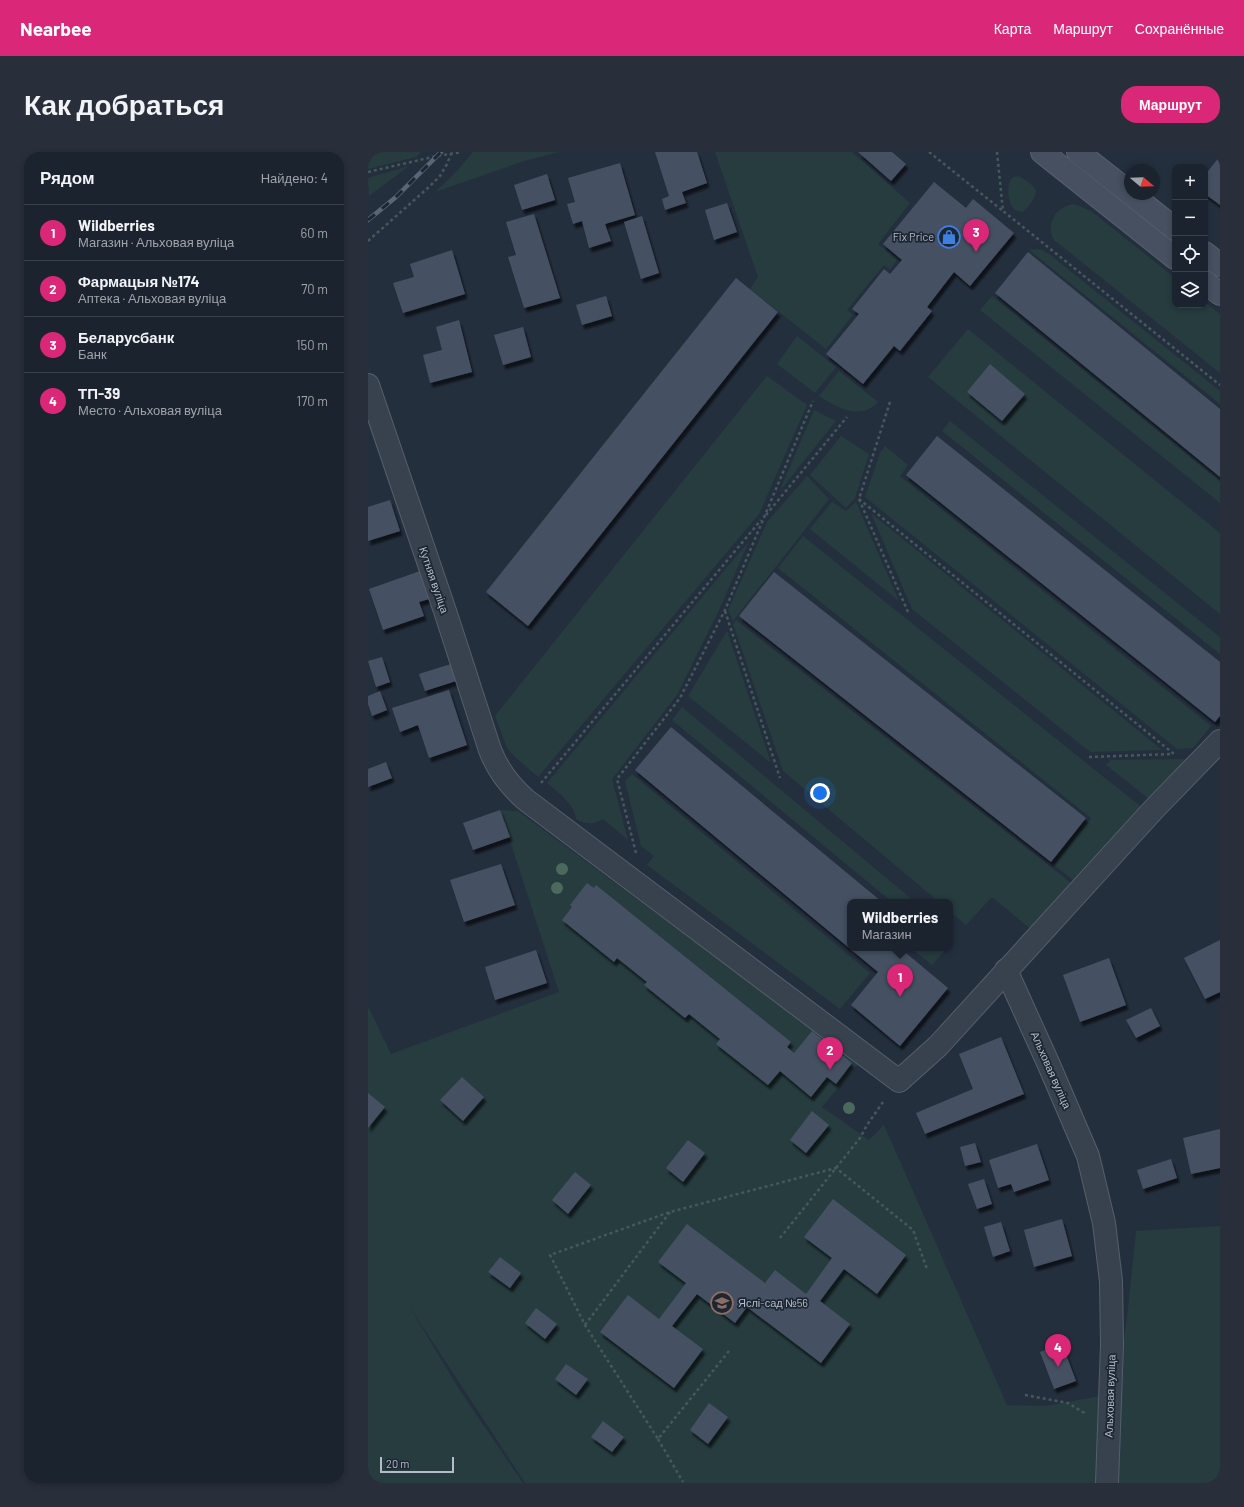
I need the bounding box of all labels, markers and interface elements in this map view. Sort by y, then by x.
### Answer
text: Nearbee [20,17,92,40]
text: Карта [994,20,1031,37]
text: Маршрут [1053,20,1113,37]
text: Сохранённые [1135,20,1224,37]
button: Маршрут [1121,86,1220,123]
text: Как добраться [24,87,224,121]
north arrow [1124,164,1160,200]
map controls [1172,164,1208,308]
button: + [1172,164,1208,200]
text: Рядом [40,167,95,187]
text: Найдено: 4 [261,170,328,186]
button: − [1172,200,1208,236]
text: Wildberries [78,216,155,234]
pin: 3 [963,219,989,252]
shop icon: Fix Price [936,224,962,250]
text: 1 [51,225,55,241]
text: 60 m [301,225,328,241]
place label: Fix Price [893,230,934,243]
text: Магазин · Альховая вуліца [78,234,234,250]
button: locate [1172,236,1208,272]
text: Фармацыя №174 [78,272,200,290]
button: layers [1172,272,1208,308]
text: 2 [49,281,57,297]
text: 70 m [301,281,328,297]
text: Аптека · Альховая вуліца [78,290,226,306]
text: Беларусбанк [78,328,174,346]
text: 3 [49,337,57,353]
text: 150 m [296,337,328,353]
text: Банк [78,346,107,362]
text: ТП-39 [78,384,120,402]
text: 4 [49,393,57,409]
text: 170 m [297,393,328,409]
text: Место · Альховая вуліца [78,402,222,418]
street label: Кутняя вуліца [417,545,452,616]
your location [810,783,830,803]
popup [847,899,953,951]
text: Wildberries [862,908,938,926]
text: Магазин [862,926,912,942]
pin: 1 [887,964,913,997]
street label: Альховая вуліца [1029,1029,1075,1111]
pin: 2 [817,1037,843,1070]
school or university icon: Яслі-сад №56 [709,1290,735,1316]
place label: Яслі-сад №56 [738,1296,808,1309]
pin: 4 [1045,1334,1071,1367]
street label: Альховая вуліца [1102,1353,1117,1438]
scale bar [380,1455,454,1474]
text: 20 m [386,1457,409,1470]

